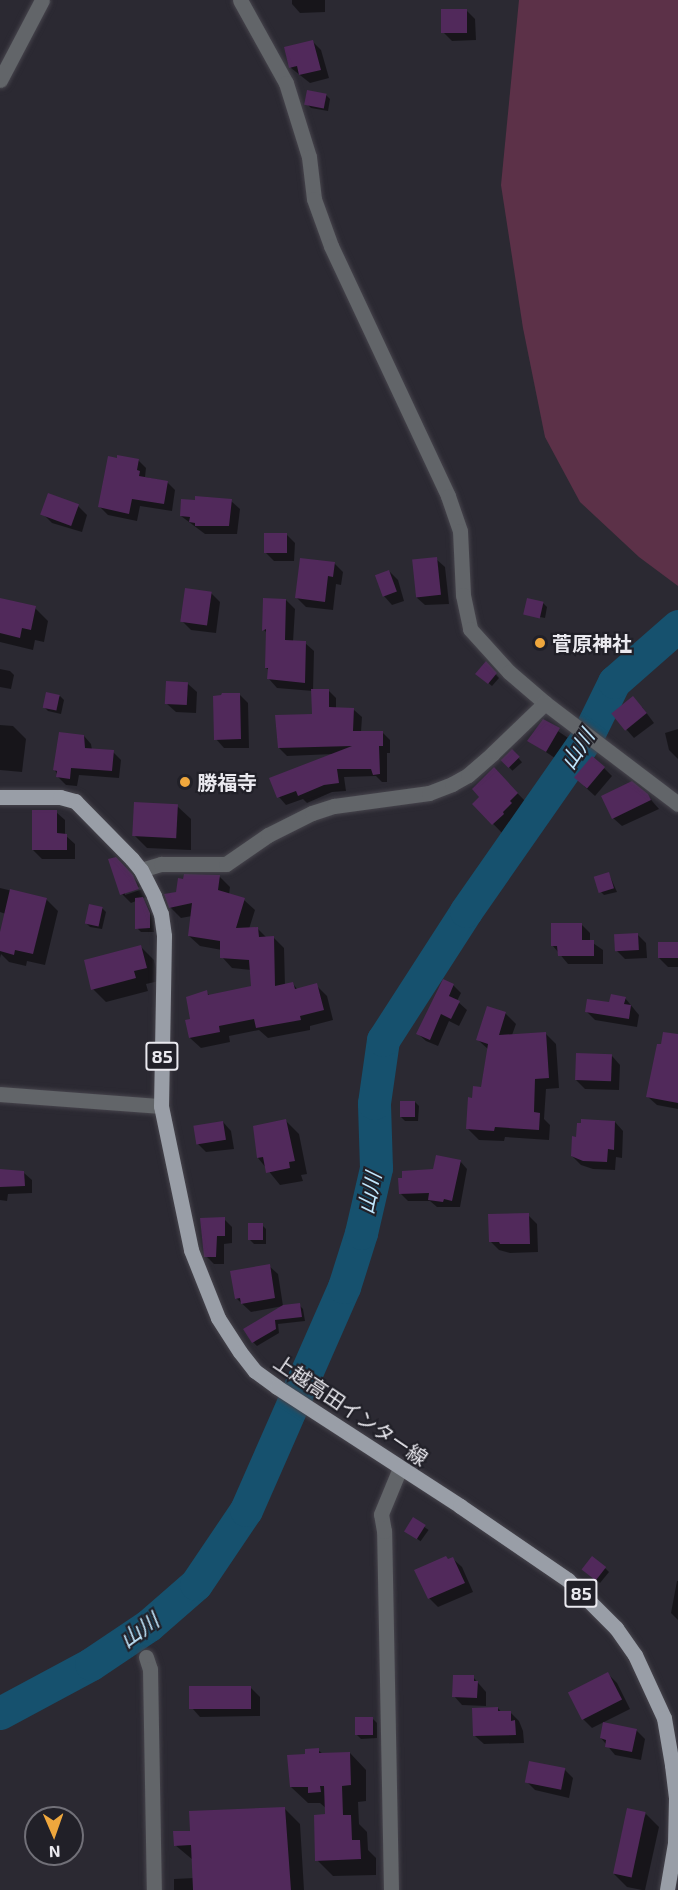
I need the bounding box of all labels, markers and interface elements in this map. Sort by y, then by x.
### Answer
place label: 菅原神社 [552,631,632,655]
marker: 菅原神社 [533,636,547,650]
water label: 山川 [555,725,599,773]
place label: 勝福寺 [197,770,257,794]
marker: 勝福寺 [178,775,192,789]
road number: 85 [144,1041,180,1071]
water label: 山川 [352,1170,386,1216]
street label: 上越高田インター線 [270,1350,432,1470]
road number: 85 [563,1578,599,1608]
water label: 山川 [115,1607,163,1653]
north arrow [24,1806,84,1866]
text: N [48,1843,61,1862]

